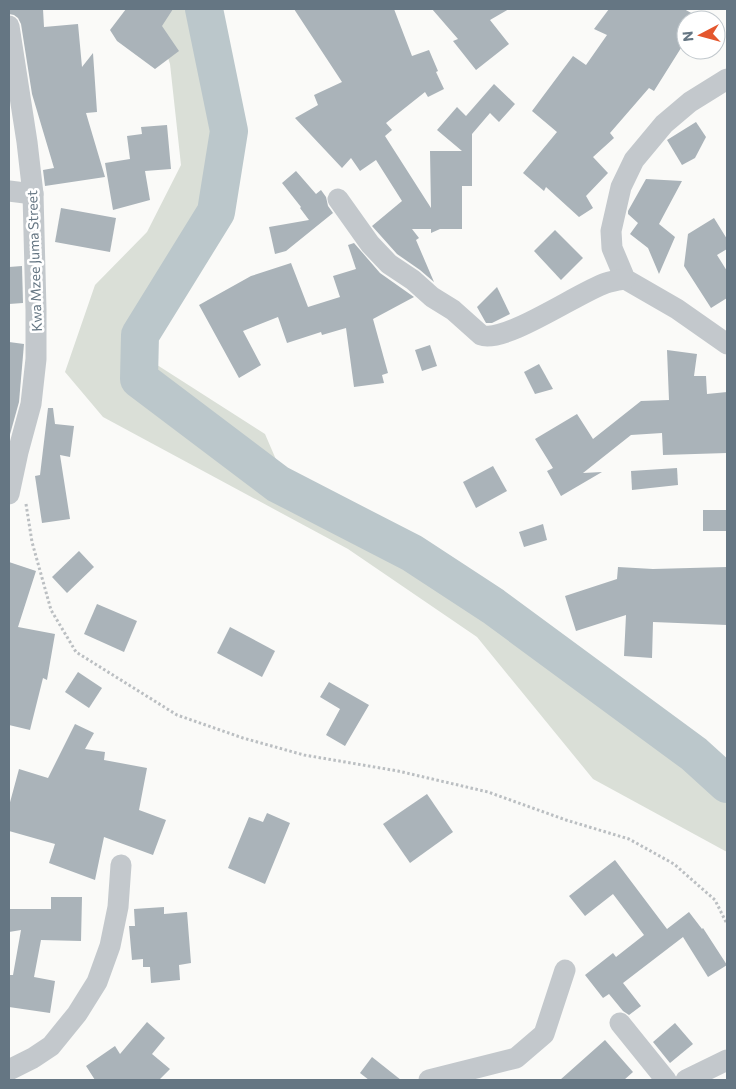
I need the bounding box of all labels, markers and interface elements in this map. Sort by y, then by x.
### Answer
north arrow [676,10,726,60]
text: N [679,30,697,43]
street label: Kwa Mzee Juma Street [23,190,45,332]

